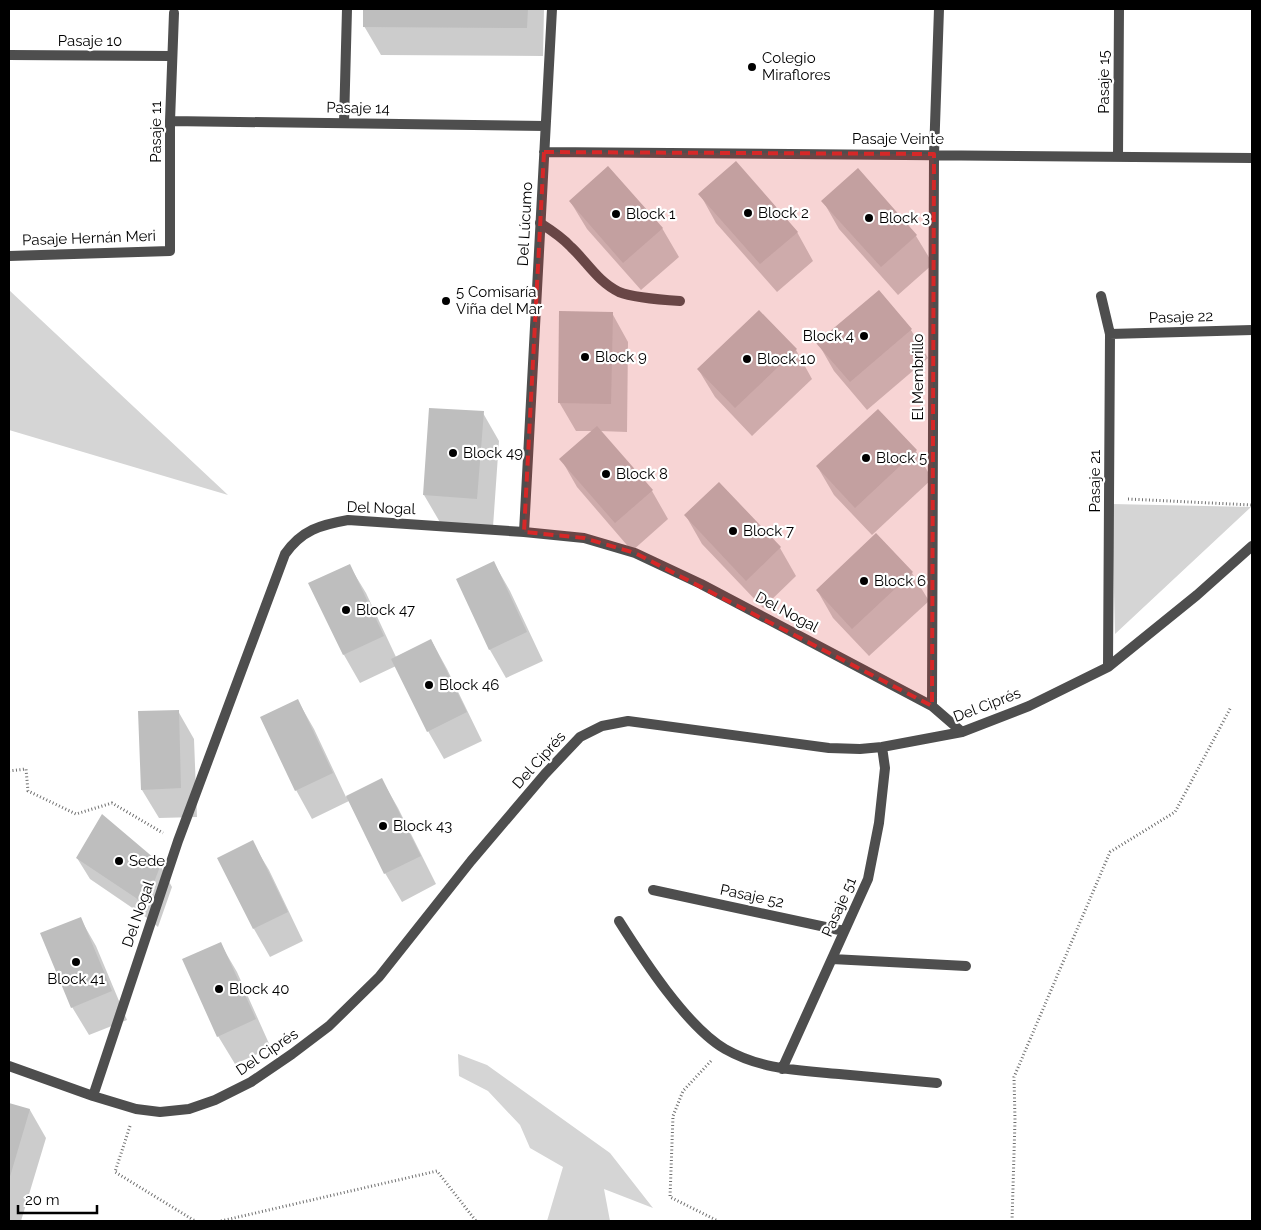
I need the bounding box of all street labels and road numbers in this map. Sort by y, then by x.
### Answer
street label: Pasaje 10 [58,32,122,50]
street label: Pasaje 15 [1095,50,1113,114]
street label: Pasaje 14 [326,98,390,118]
street label: Pasaje 11 [147,101,165,163]
street label: Pasaje Veinte [852,130,944,148]
street label: Del Lúcumo [514,181,536,267]
street label: Pasaje Hernán Meri [22,227,156,249]
street label: Pasaje 22 [1148,307,1214,327]
street label: El Membrillo [909,333,927,421]
street label: Pasaje 21 [1086,449,1104,513]
street label: Del Nogal [346,498,417,518]
street label: Del Nogal [752,588,822,637]
street label: Del Ciprés [951,684,1023,726]
street label: Del Ciprés [509,728,569,792]
street label: Pasaje 51 [818,874,860,940]
street label: Del Nogal [118,878,158,949]
street label: Pasaje 52 [718,880,786,912]
street label: Del Ciprés [233,1025,301,1079]

